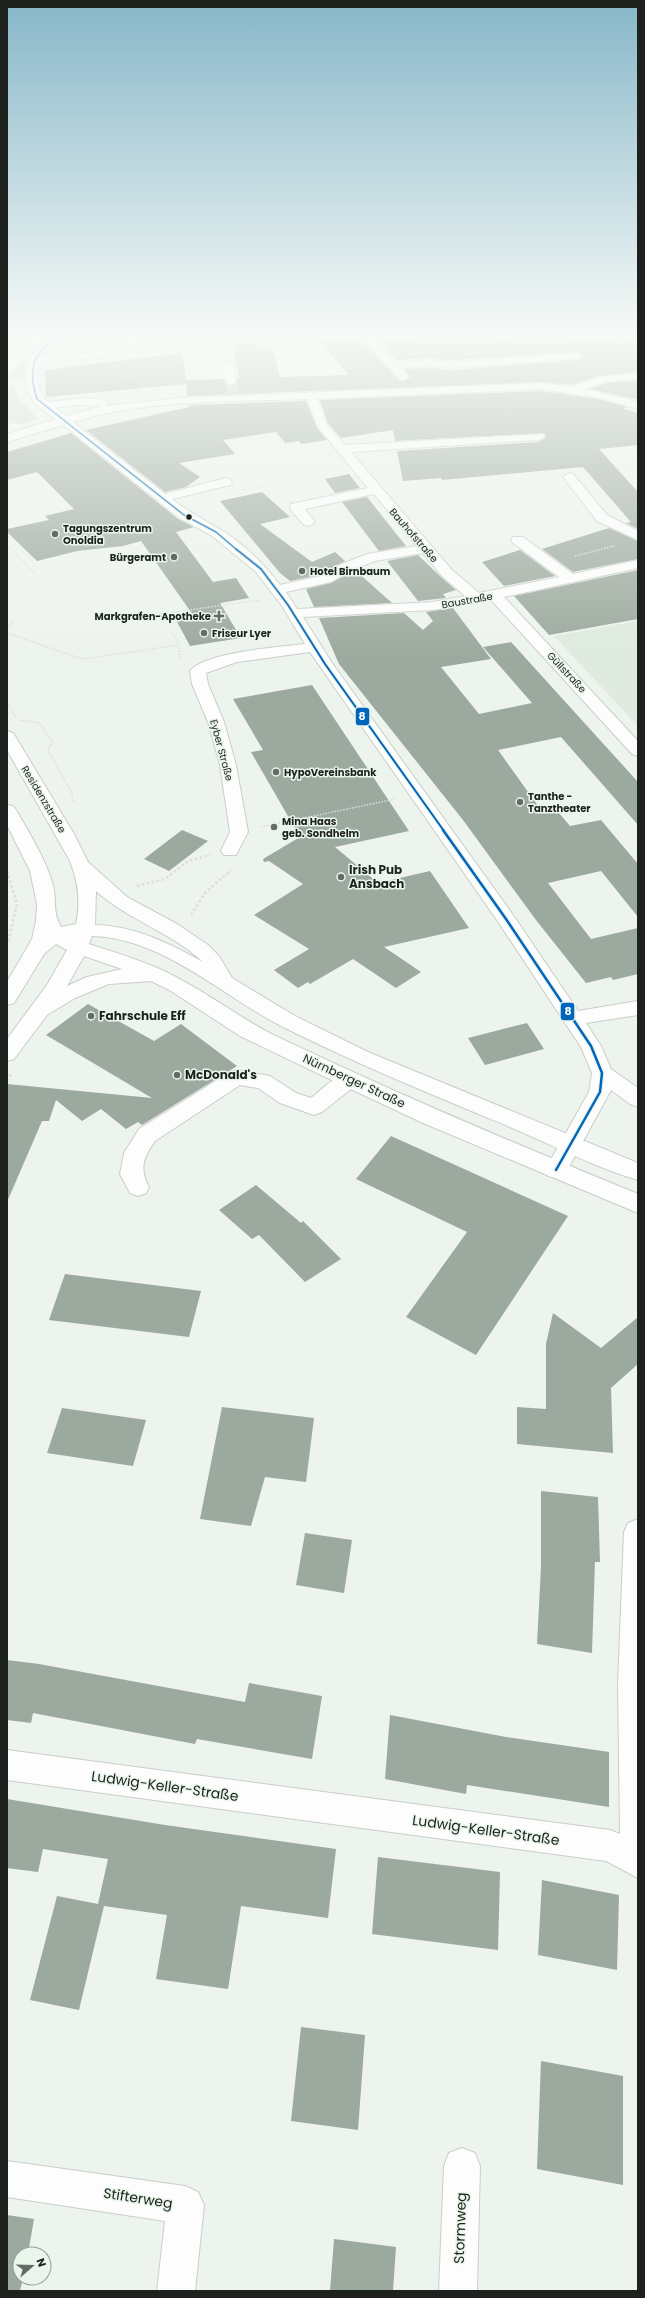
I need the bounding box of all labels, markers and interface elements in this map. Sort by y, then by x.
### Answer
street label: Bauhofstraße [386,505,442,566]
unlabelled marker [184,512,194,522]
place label: Tagungszentrum Onoldia [63,521,152,548]
marker: Tagungszentrum Onoldia [50,529,60,539]
place label: Bürgeramt [110,550,166,565]
marker: Bürgeramt [169,552,179,562]
place label: Hotel Birnbaum [310,564,391,579]
marker: Hotel Birnbaum [297,566,307,576]
street label: Baustraße [440,589,494,612]
place label: Markgrafen-Apotheke [95,609,211,624]
marker: Markgrafen-Apotheke [214,611,224,621]
place label: Friseur Lyer [212,626,272,641]
marker: Friseur Lyer [199,628,209,638]
street label: Güllstraße [544,648,590,696]
line badge: 8 [355,707,370,726]
text: 8 [358,708,366,724]
street label: Eyber Straße [206,718,237,783]
street label: Residenzstraße [18,763,70,836]
place label: HypoVereinsbank [284,765,377,780]
marker: HypoVereinsbank [271,767,281,777]
place label: Tanthe - Tanztheater [528,789,591,816]
marker: Tanthe - Tanztheater [515,797,525,807]
place label: Mina Haas geb. Sondhelm [282,814,360,841]
marker: Mina Haas geb. Sondhelm [269,822,279,832]
place label: Irish Pub Ansbach [349,861,404,892]
marker: Irish Pub Ansbach [336,872,346,882]
line badge: 8 [560,1002,575,1021]
text: 8 [564,1003,572,1019]
place label: Fahrschule Eff [99,1007,186,1024]
marker: Fahrschule Eff [86,1011,96,1021]
street label: Nürnberger Straße [300,1049,408,1112]
place label: McDonald's [185,1066,257,1083]
marker: McDonald's [172,1070,182,1080]
street label: Ludwig-Keller-Straße [90,1766,240,1806]
street label: Ludwig-Keller-Straße [411,1810,561,1850]
street label: Stifterweg [102,2183,174,2213]
street label: Stormweg [449,2192,471,2264]
north arrow [12,2246,52,2286]
text: N [32,2256,50,2269]

